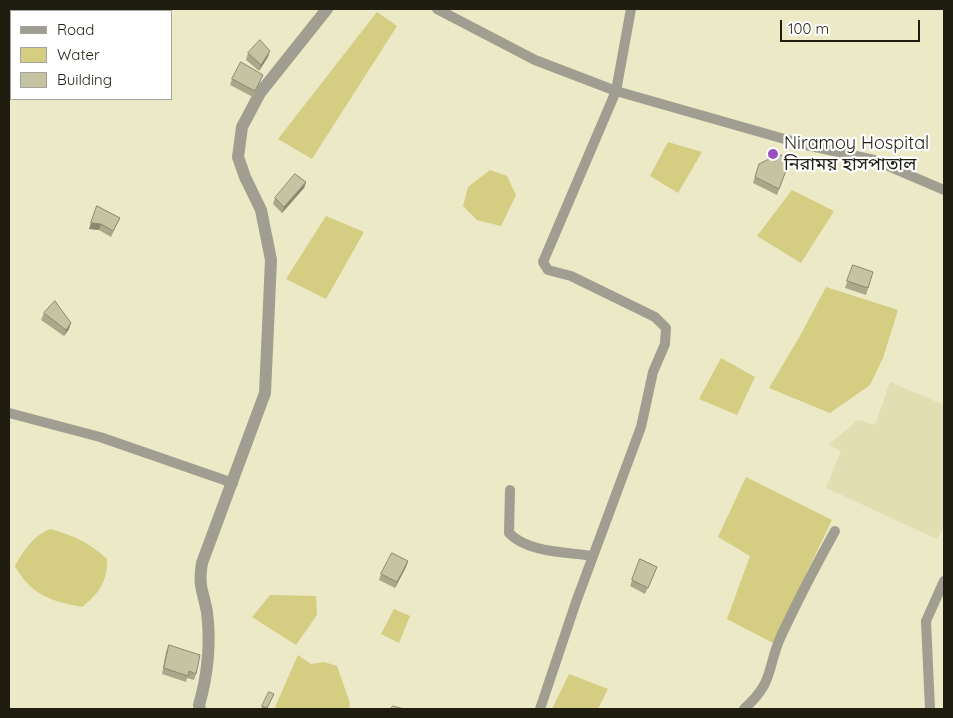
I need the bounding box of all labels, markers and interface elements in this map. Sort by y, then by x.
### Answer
legend [10,10,172,100]
scale bar [783,10,923,42]
text: 100 m [788,19,829,38]
text: Road [57,20,94,39]
text: Water [57,45,100,64]
text: Building [57,70,112,89]
place label: Niramoy Hospital নিরাময় হাসপাতাল [784,133,929,176]
marker: Niramoy Hospital নিরাময় হাসপাতাল [766,147,780,161]

